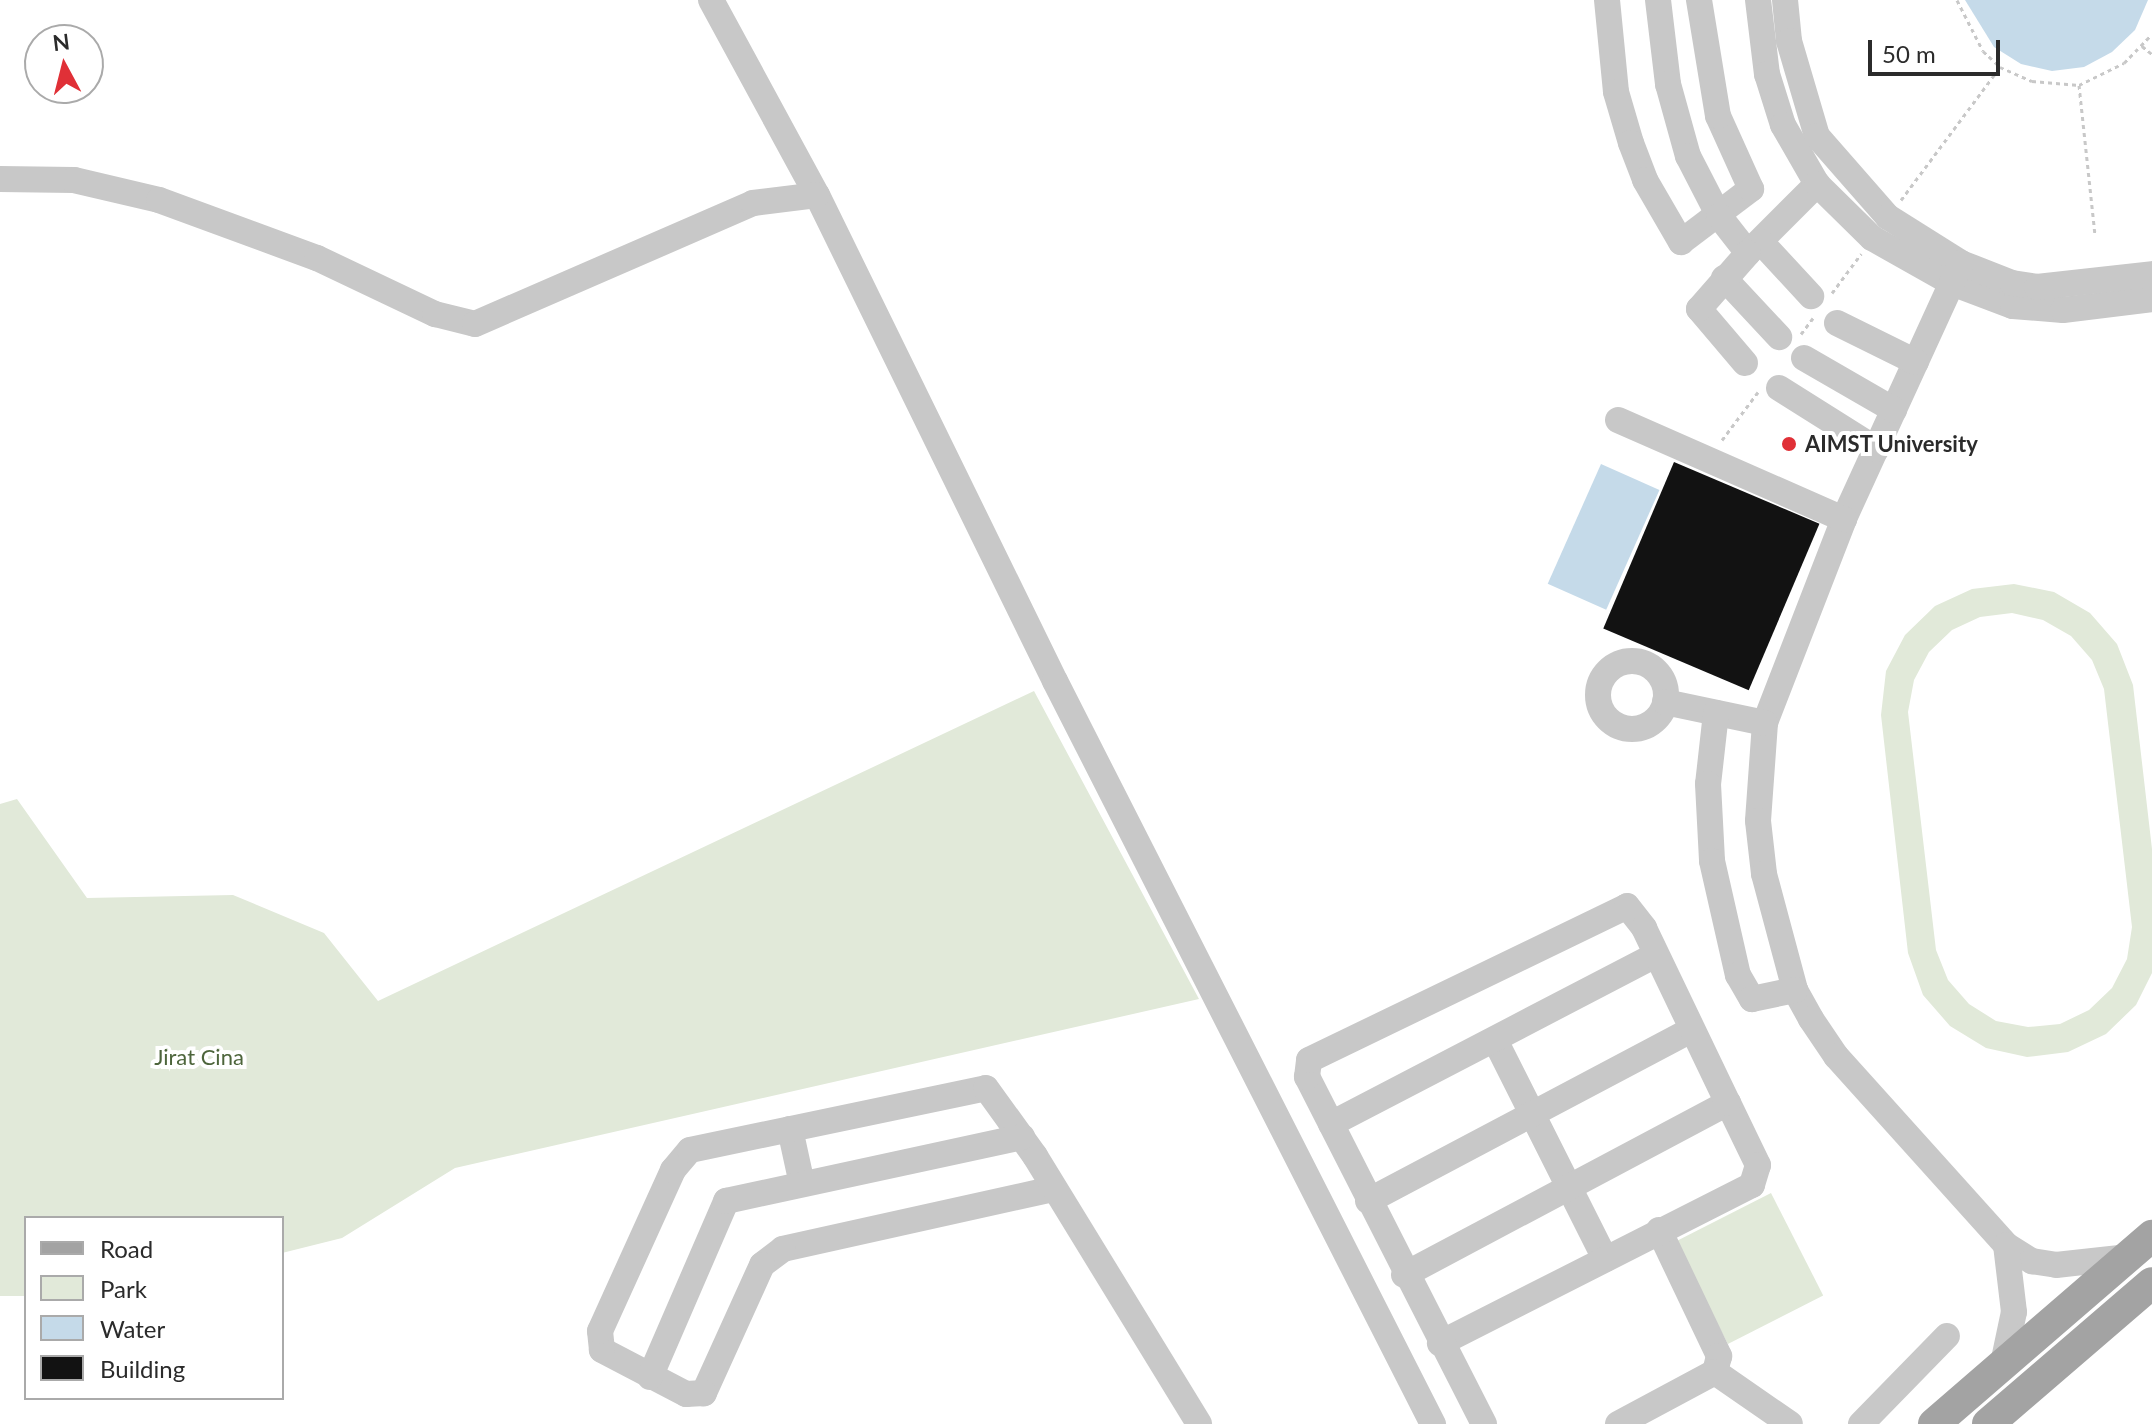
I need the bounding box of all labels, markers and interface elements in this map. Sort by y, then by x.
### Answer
north arrow [24,24,104,104]
scale bar [1872,24,2004,74]
text: N [51,27,71,56]
text: 50 m [1882,39,1936,68]
place label: AIMST University [1805,431,1978,457]
marker: AIMST University [1780,435,1798,453]
park label: Jirat Cina [154,1044,244,1070]
legend [24,1216,284,1400]
text: Road [100,1234,153,1263]
text: Park [100,1274,147,1303]
text: Water [100,1314,165,1343]
text: Building [100,1354,185,1383]

